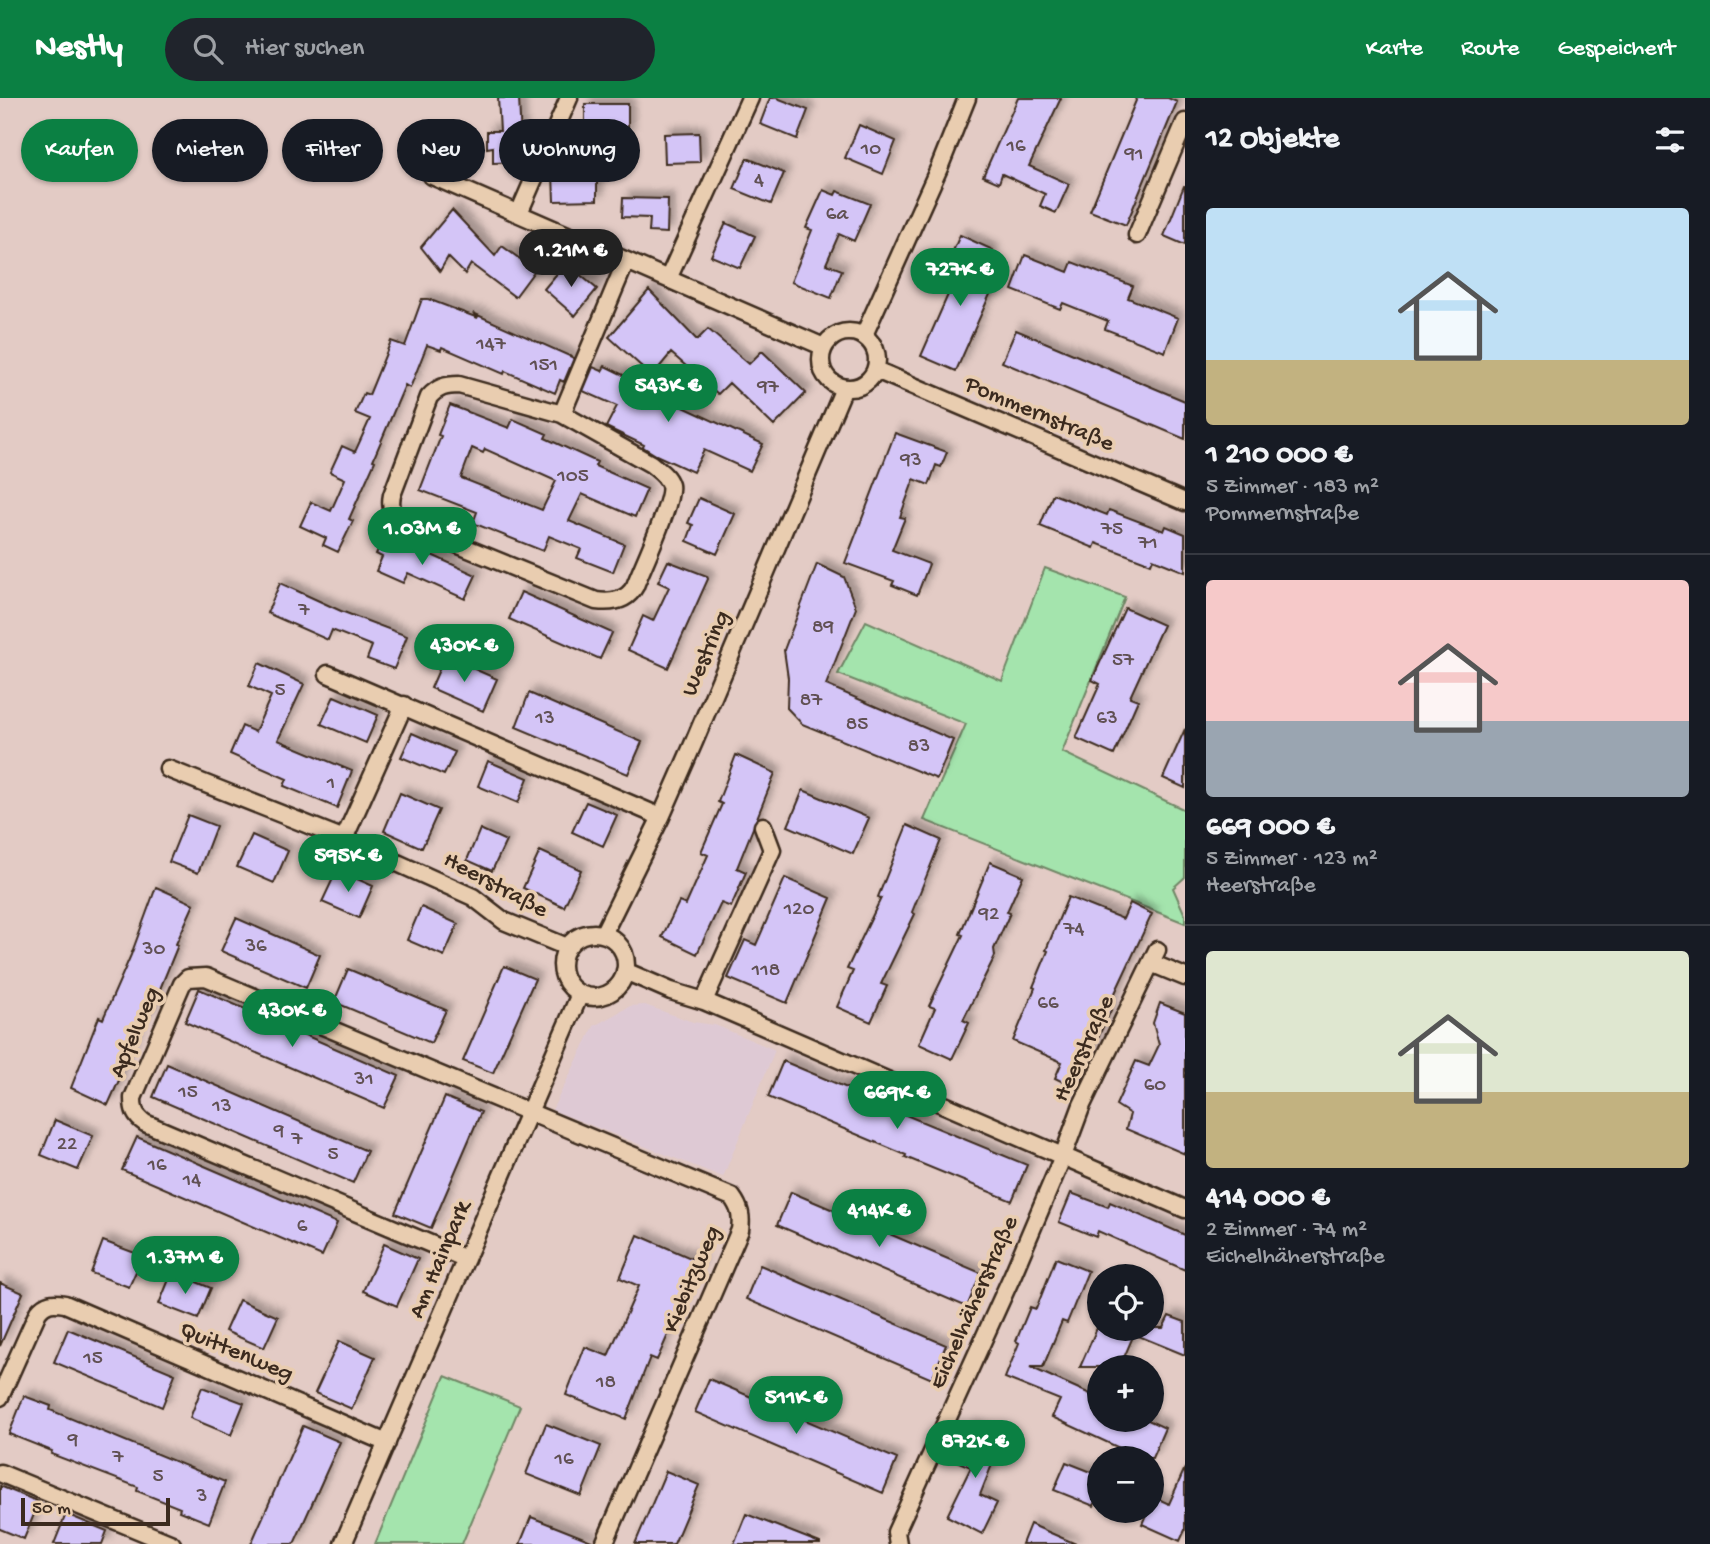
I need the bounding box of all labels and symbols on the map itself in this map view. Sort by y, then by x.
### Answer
house number: 16 [1005,135,1026,160]
house number: 10 [860,138,881,163]
house number: 91 [1123,143,1144,168]
house number: 4 [754,169,764,194]
house number: 6a [826,203,849,228]
pin: 1.21M € [506,230,636,289]
pin: 727K € [903,248,1017,308]
house number: 147 [475,333,507,358]
house number: 151 [529,354,558,379]
pin: 543K € [611,364,725,424]
street label: Pommernstraße [959,370,1119,460]
house number: 97 [756,376,780,401]
house number: 93 [899,449,922,474]
house number: 105 [556,465,589,490]
pin: 1.03M € [357,508,487,567]
house number: 75 [1100,518,1123,543]
house number: 71 [1137,532,1158,557]
house number: 7 [298,599,311,624]
street label: Westring [676,607,738,701]
house number: 89 [812,616,834,641]
pin: 430K € [407,624,521,684]
house number: 57 [1112,649,1135,674]
house number: 5 [274,679,286,704]
house number: 87 [800,689,823,714]
house number: 13 [534,707,555,732]
house number: 63 [1096,707,1118,732]
house number: 85 [846,713,868,738]
house number: 83 [908,735,930,760]
house number: 1 [326,772,335,797]
pin: 595K € [291,834,405,894]
street label: Heerstraße [438,846,553,926]
house number: 120 [783,898,814,923]
house number: 92 [978,903,999,928]
house number: 74 [1063,918,1084,943]
house number: 36 [244,935,267,960]
house number: 30 [142,938,165,963]
house number: 118 [751,959,780,984]
street label: Apfelweg [104,983,168,1083]
pin: 430K € [235,990,349,1049]
street label: Heerstraße [1048,990,1123,1107]
house number: 66 [1037,992,1059,1017]
house number: 31 [353,1068,374,1093]
pin: 669K € [840,1072,954,1131]
house number: 60 [1144,1074,1166,1099]
house number: 15 [177,1081,198,1106]
house number: 13 [211,1095,232,1120]
house number: 9 [273,1120,285,1145]
house number: 7 [291,1128,304,1153]
house number: 22 [57,1133,77,1158]
house number: 5 [327,1143,339,1168]
house number: 16 [146,1154,167,1179]
house number: 14 [182,1169,201,1194]
pin: 414K € [822,1190,936,1249]
street label: Am Hainpark [403,1195,480,1323]
street label: Eichelhäherstraße [924,1211,1026,1394]
house number: 6 [297,1215,308,1240]
street label: Kiebitzweg [657,1222,729,1338]
pin: 1.37M € [120,1236,250,1296]
street label: Quittenweg [175,1316,297,1390]
house number: 15 [82,1347,103,1372]
house number: 18 [595,1371,616,1396]
pin: 511K € [739,1376,853,1436]
pin: 872K € [918,1420,1032,1480]
house number: 9 [67,1429,79,1454]
house number: 7 [112,1446,125,1471]
house number: 16 [553,1448,574,1473]
house number: 5 [152,1465,164,1490]
house number: 3 [196,1485,207,1510]
scale bar [21,1495,170,1527]

